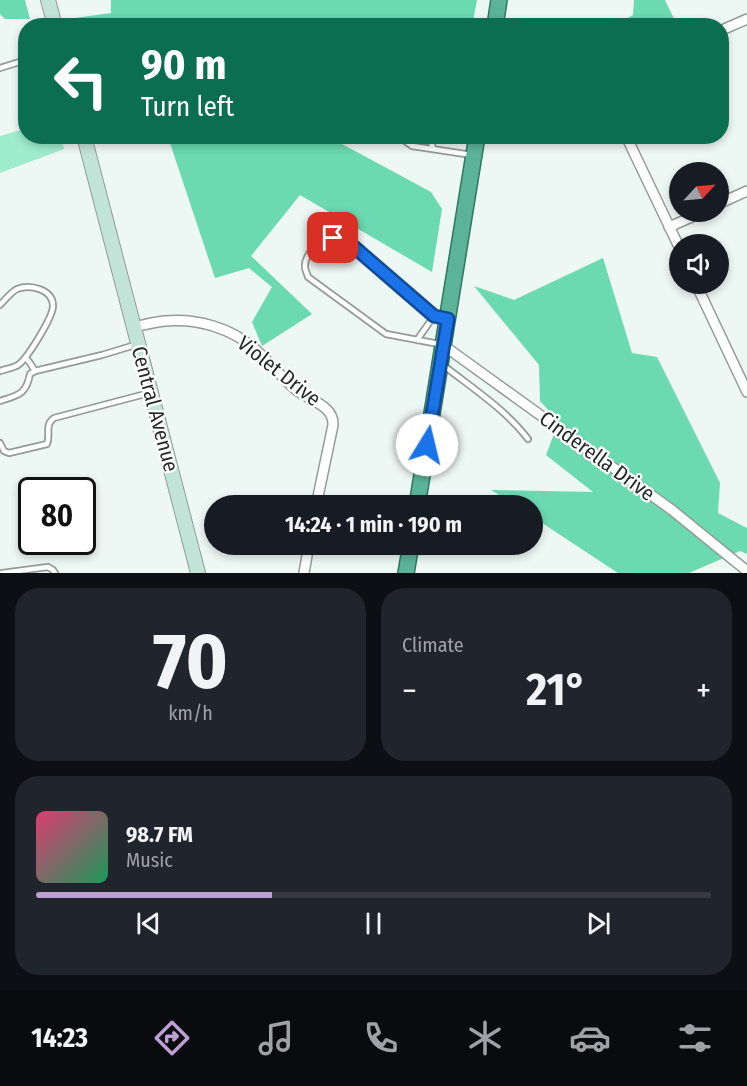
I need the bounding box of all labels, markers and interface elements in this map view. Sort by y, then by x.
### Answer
text: 90 m [141,40,226,90]
icon: left [42,42,120,120]
text: Turn left [141,91,234,123]
north arrow [669,162,729,222]
map controls [669,162,729,294]
pin [307,212,358,263]
icon: arrive [316,221,349,254]
button: sound [669,234,729,294]
street label: Violet Drive [232,330,326,412]
street label: Central Avenue [126,343,184,475]
street label: Cinderella Drive [534,405,660,507]
position arrow [395,413,459,477]
speed limit sign: 80 [18,477,96,555]
text: 14:24 · 1 min · 190 m [285,511,462,538]
text: 70 [153,615,228,709]
text: Climate [402,633,464,657]
text: 21° [526,663,587,717]
text: − [402,671,417,711]
text: + [696,671,711,711]
text: km/h [168,701,213,725]
text: 98.7 FM [126,821,193,848]
text: Music [126,848,173,872]
icon: previous [132,907,165,940]
icon: pause [357,907,390,940]
icon: next [582,907,615,940]
icon: directions [151,1017,193,1059]
icon: music [255,1017,297,1059]
icon: phone [360,1017,402,1059]
icon: climate [464,1017,506,1059]
icon: car [569,1017,611,1059]
icon: filters [674,1017,716,1059]
text: 14:23 [31,1022,88,1054]

